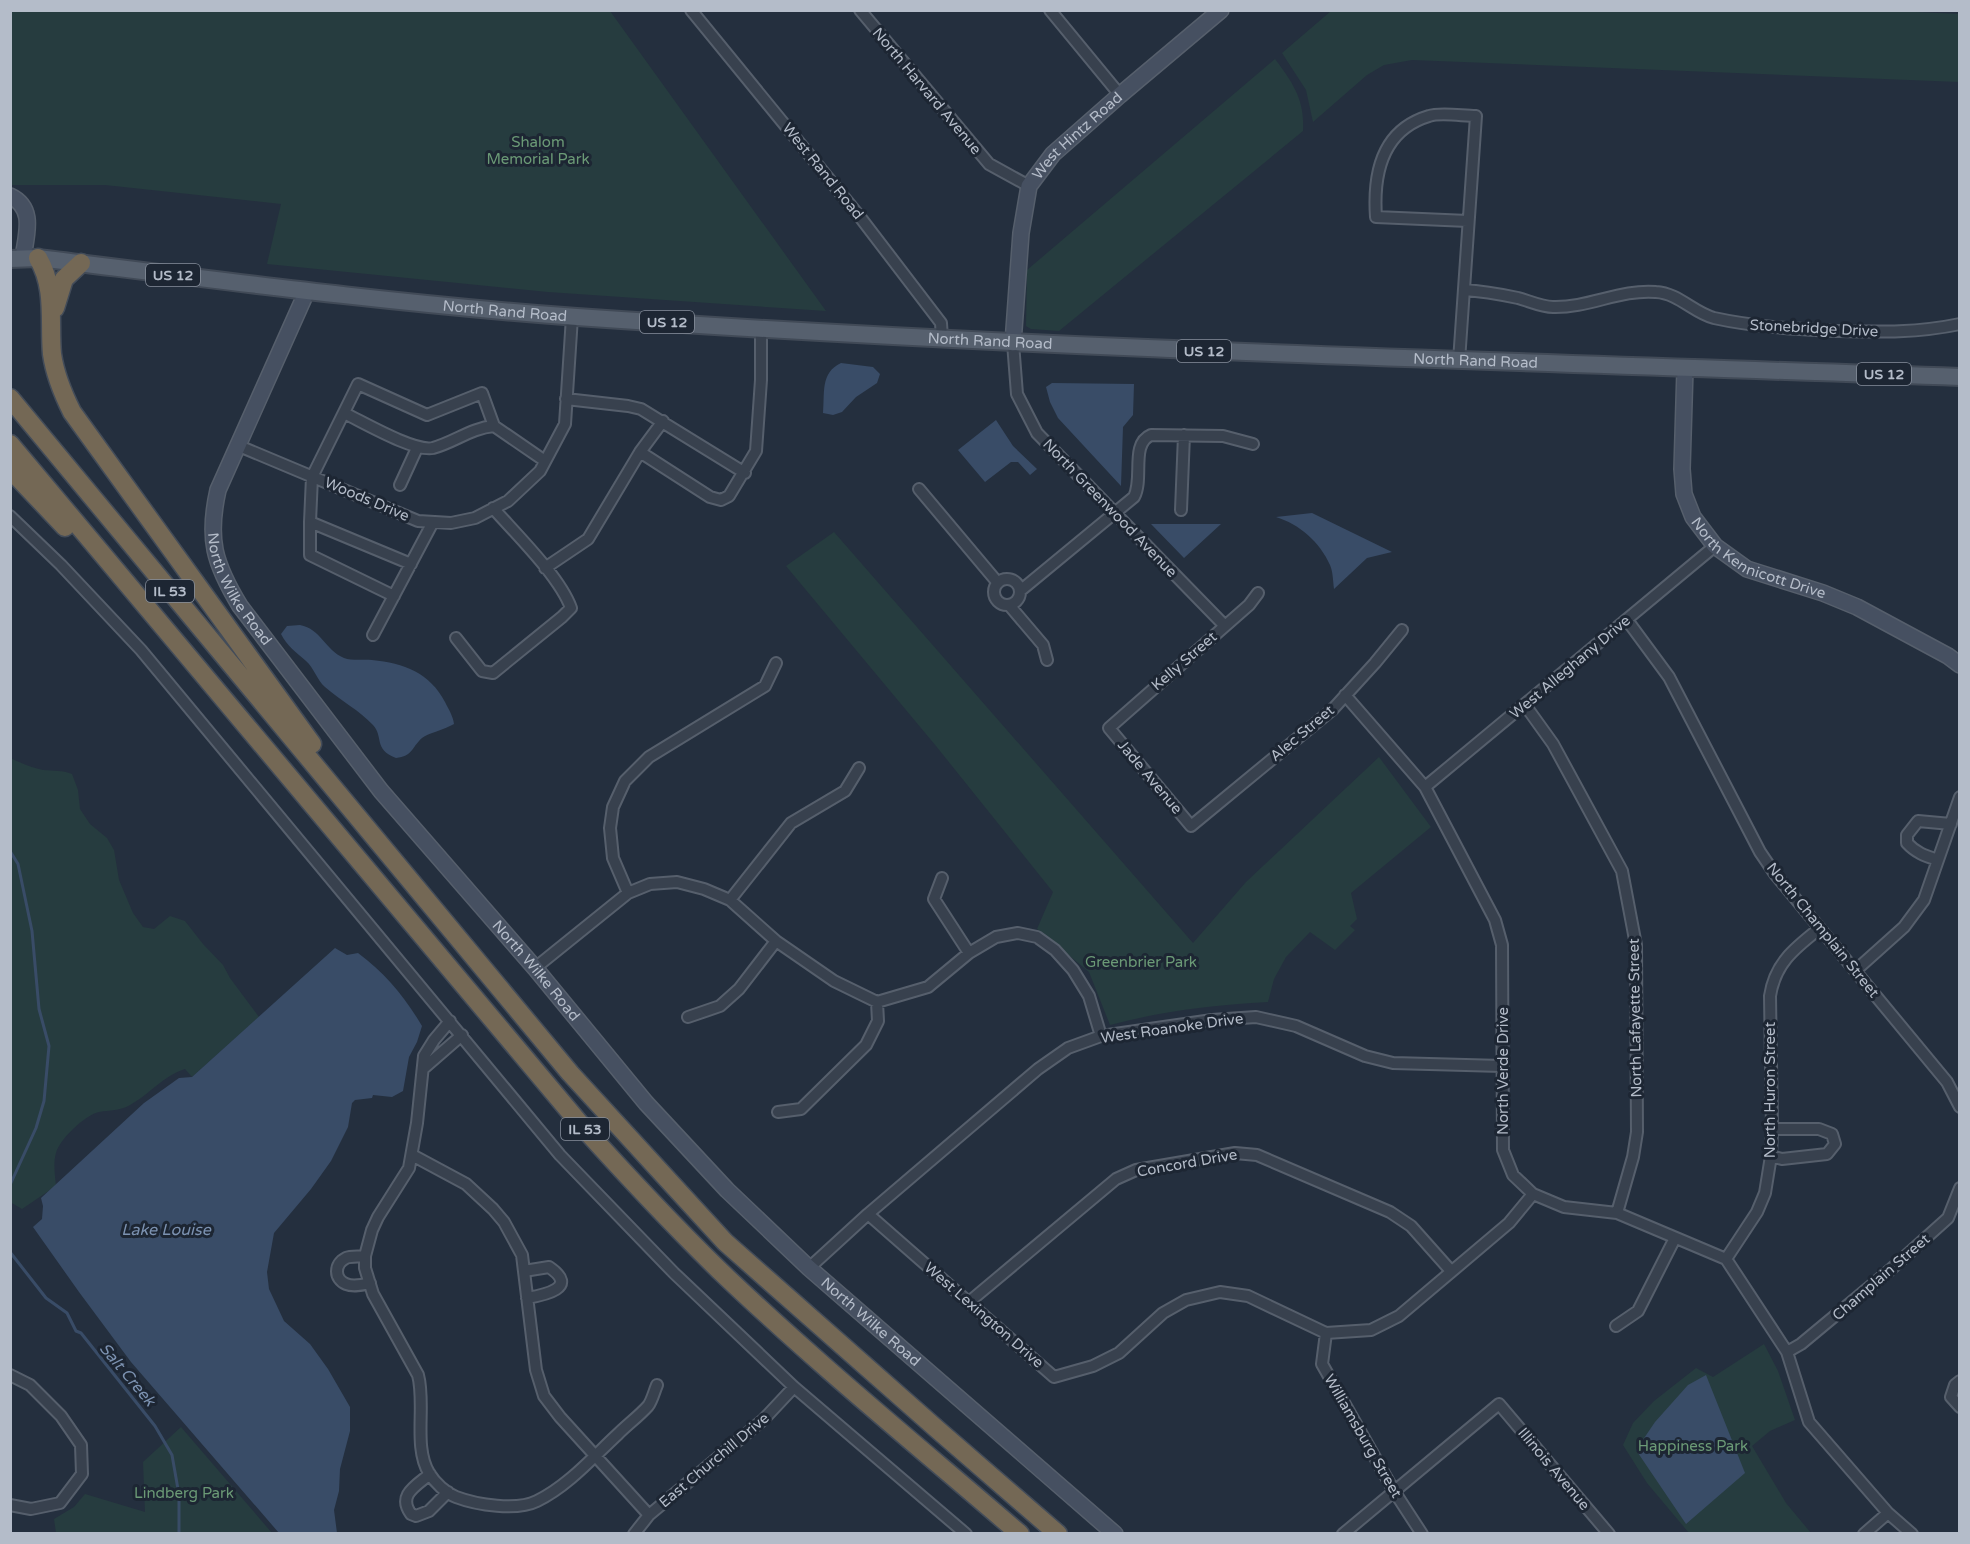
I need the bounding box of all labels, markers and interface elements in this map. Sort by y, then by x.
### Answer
street label: North Harvard Avenue [869,24,985,158]
street label: West Hintz Road [1028,88,1126,183]
street label: West Rand Road [779,119,867,223]
park label: Shalom Memorial Park [486,133,590,168]
road number: US 12 [146,264,200,286]
street label: North Rand Road [442,297,568,325]
road number: US 12 [640,311,694,333]
street label: Stonebridge Drive [1749,316,1879,340]
street label: North Rand Road [927,329,1053,353]
road number: US 12 [1177,340,1231,362]
street label: North Rand Road [1413,349,1538,372]
road number: US 12 [1857,363,1911,385]
street label: North Greenwood Avenue [1039,435,1181,581]
street label: Woods Drive [322,473,412,525]
street label: North Kennicott Drive [1687,514,1828,602]
street label: North Wilke Road [204,532,276,649]
road number: IL 53 [146,580,194,602]
street label: West Alleghany Drive [1506,611,1634,723]
street label: Kelly Street [1148,628,1221,694]
street label: Alec Street [1266,701,1338,765]
street label: Jade Avenue [1114,736,1186,818]
street label: North Champlain Street [1763,859,1883,1001]
street label: North Wilke Road [489,917,584,1025]
street label: North Lafayette Street [1625,938,1645,1098]
park label: Greenbrier Park [1085,953,1197,971]
street label: North Verde Drive [1494,1007,1512,1135]
street label: West Roanoke Drive [1100,1009,1244,1047]
street label: North Huron Street [1761,1022,1779,1158]
road number: IL 53 [561,1118,609,1140]
street label: Concord Drive [1136,1145,1238,1181]
water label: Lake Louise [121,1220,212,1240]
street label: Champlain Street [1829,1230,1934,1324]
street label: West Lexington Drive [921,1258,1047,1372]
street label: North Wilke Road [817,1274,924,1370]
water label: Salt Creek [95,1339,160,1411]
street label: Williamsburg Street [1320,1371,1406,1501]
street label: East Churchill Drive [655,1409,773,1511]
street label: Illinois Avenue [1514,1424,1594,1514]
park label: Happiness Park [1638,1437,1748,1455]
park label: Lindberg Park [134,1484,234,1502]

